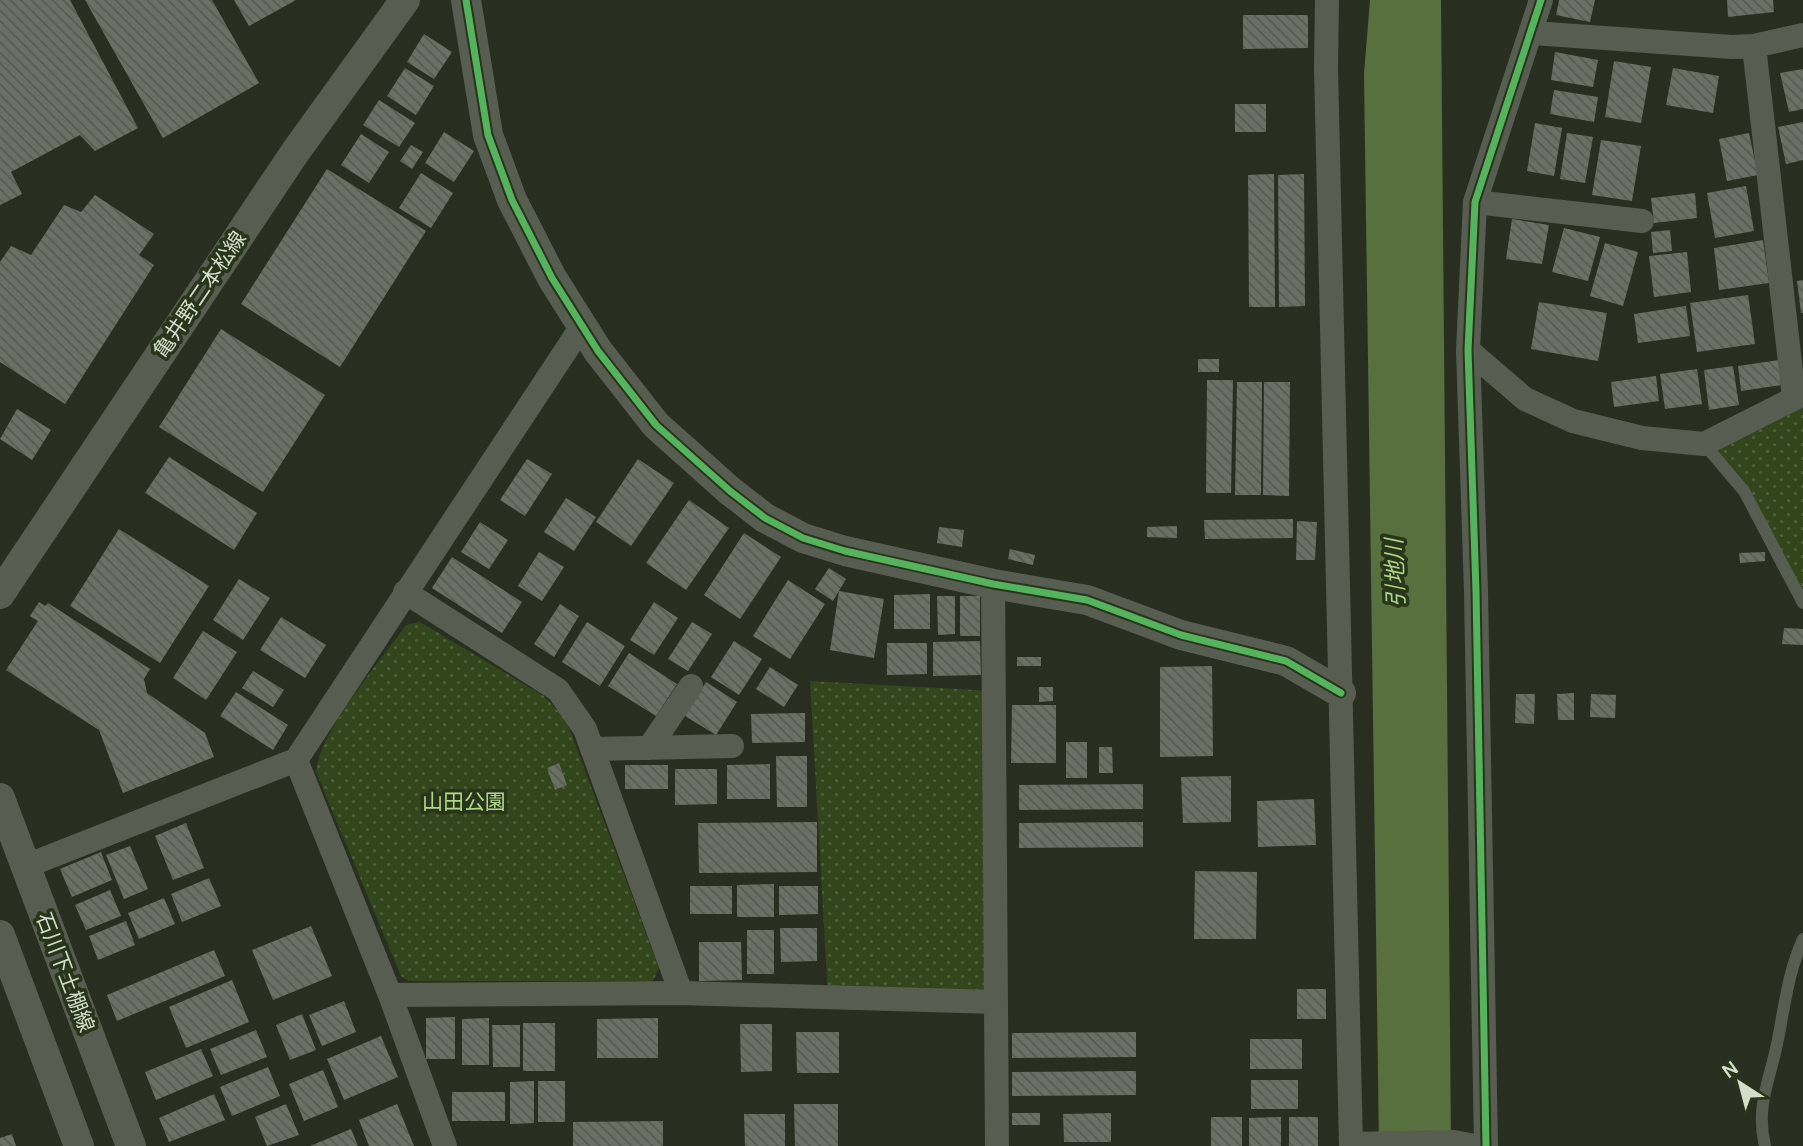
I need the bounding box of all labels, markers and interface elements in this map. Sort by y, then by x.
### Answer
street label: 亀井野二本松線 [146,225,252,363]
water label: 引地川 [1377,535,1411,608]
park label: 山田公園 [422,787,506,815]
street label: 石川下土棚線 [30,908,102,1036]
north arrow [1705,1048,1775,1118]
text: N [1717,1055,1743,1084]

